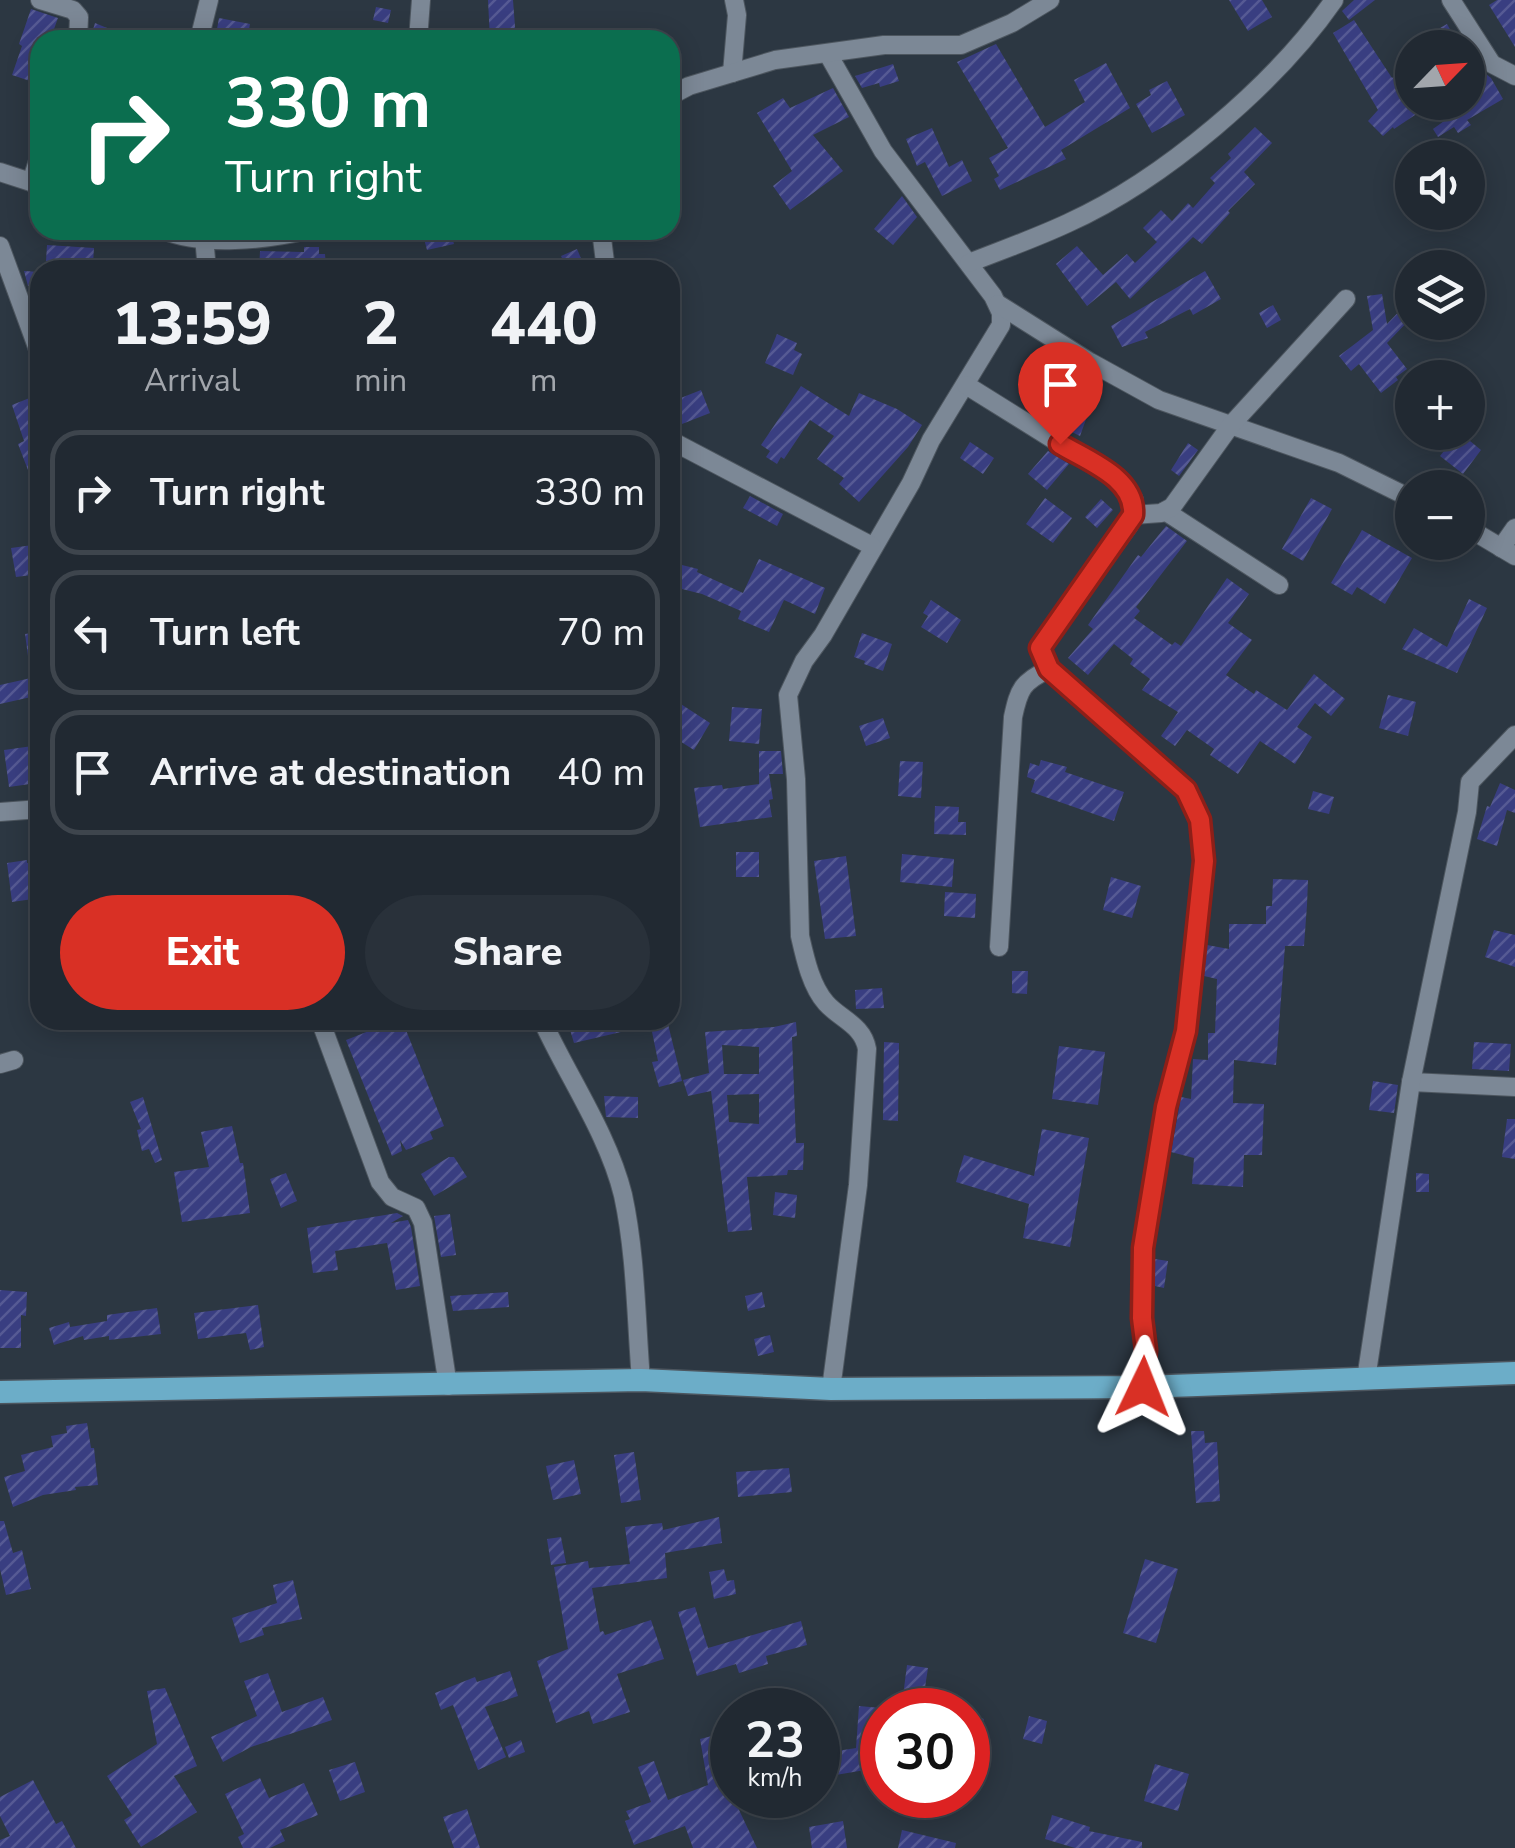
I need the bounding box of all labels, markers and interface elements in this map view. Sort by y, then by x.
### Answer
north arrow [1395,30,1485,120]
map controls [1395,30,1485,560]
text: 330 m [225,56,431,152]
icon: right [60,70,190,200]
button: sound [1395,140,1485,230]
text: Turn right [225,147,422,208]
button: layers [1395,250,1485,340]
text: 13:59 [112,283,272,365]
text: 2 [363,283,399,365]
text: 440 [490,283,598,365]
pin [1018,342,1103,445]
icon: arrive [1033,357,1088,412]
text: Arrival [144,359,240,402]
text: min [354,359,407,402]
text: m [530,359,557,402]
button: + [1395,360,1485,450]
icon: right [65,465,120,520]
text: Turn right [150,467,325,518]
text: 330 m [534,467,645,518]
button: − [1395,470,1485,560]
icon: left [65,605,120,660]
text: Turn left [150,607,300,658]
text: 70 m [557,607,645,658]
icon: arrive [65,745,120,800]
text: Arrive at destination [150,747,511,798]
text: 40 m [557,747,645,798]
button: Exit [60,895,345,1010]
button: Share [365,895,650,1010]
position arrow [1091,1335,1195,1439]
speed limit sign: 30 [860,1688,990,1818]
text: 23 [745,1706,805,1775]
text: km/h [747,1761,803,1795]

